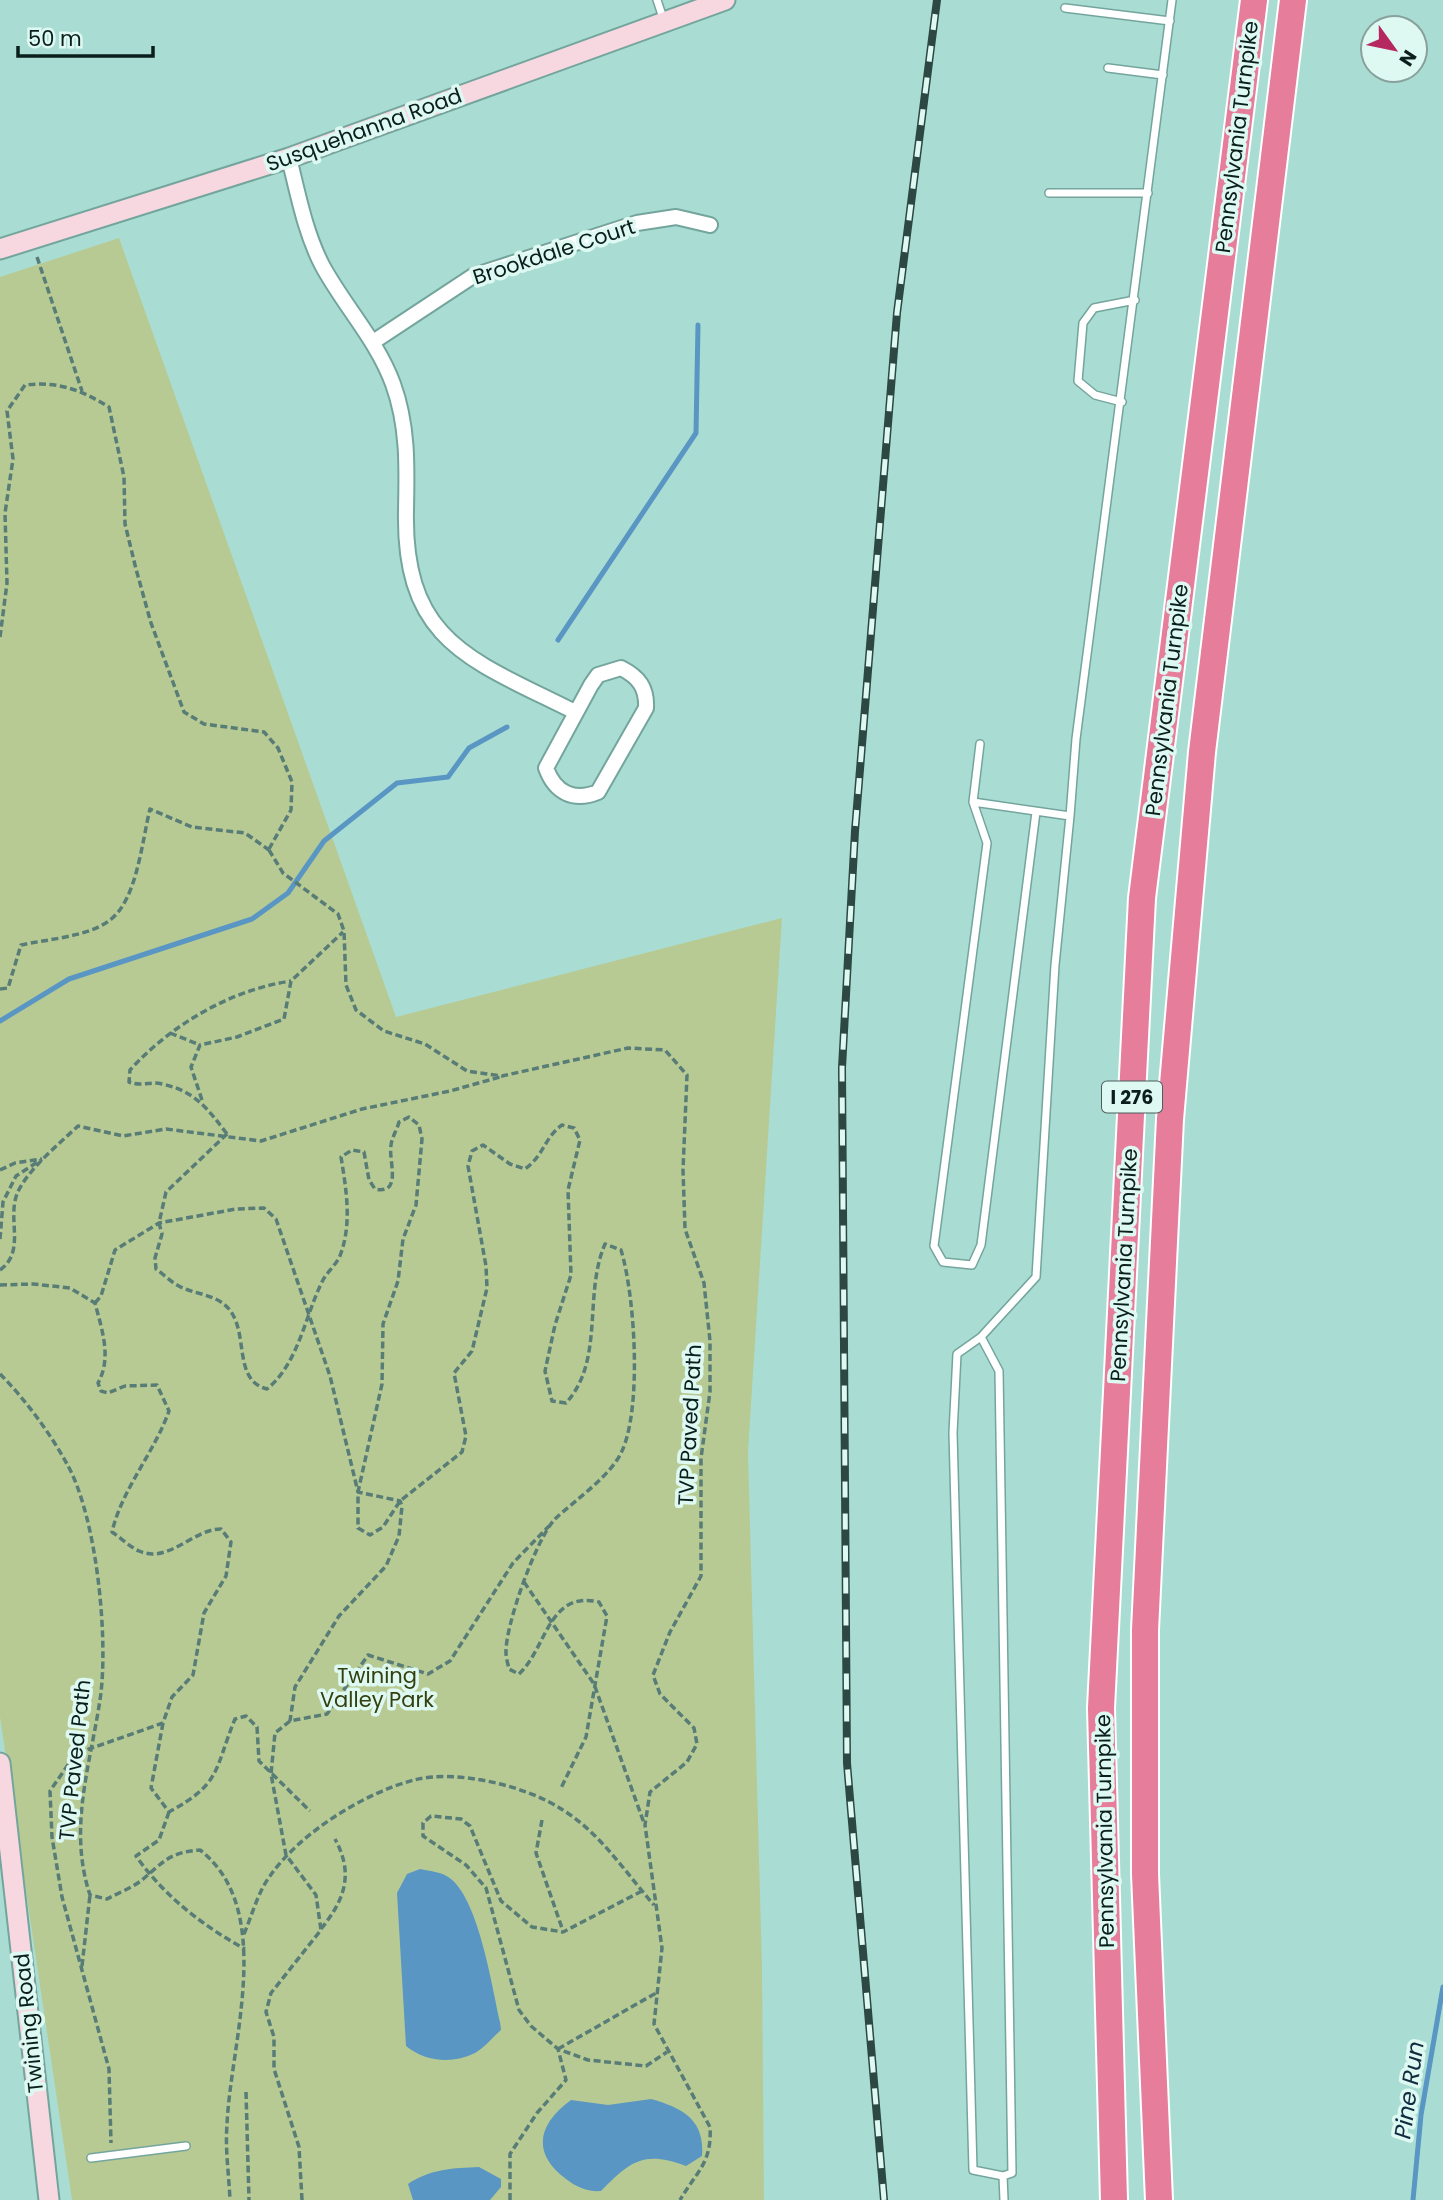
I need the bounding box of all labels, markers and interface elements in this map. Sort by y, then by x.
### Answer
scale bar [18,14,152,58]
north arrow [1359,14,1429,84]
street label: Pennsylvania Turnpike [1208,19,1265,255]
text: 50 m [28,24,82,53]
text: N [1393,45,1423,71]
street label: Susquehanna Road [262,81,466,178]
street label: Brookdale Court [469,212,639,291]
street label: Pennsylvania Turnpike [1138,582,1195,818]
road number: I 276 [1102,1082,1162,1112]
street label: Pennsylvania Turnpike [1103,1148,1144,1382]
street label: TVP Paved Path [671,1343,708,1506]
park label: Twining Valley Park [320,1661,434,1714]
street label: TVP Paved Path [52,1678,97,1842]
street label: Pennsylvania Turnpike [1088,1714,1121,1948]
street label: Twining Road [7,1952,50,2094]
water label: Pine Run [1386,2039,1432,2141]

